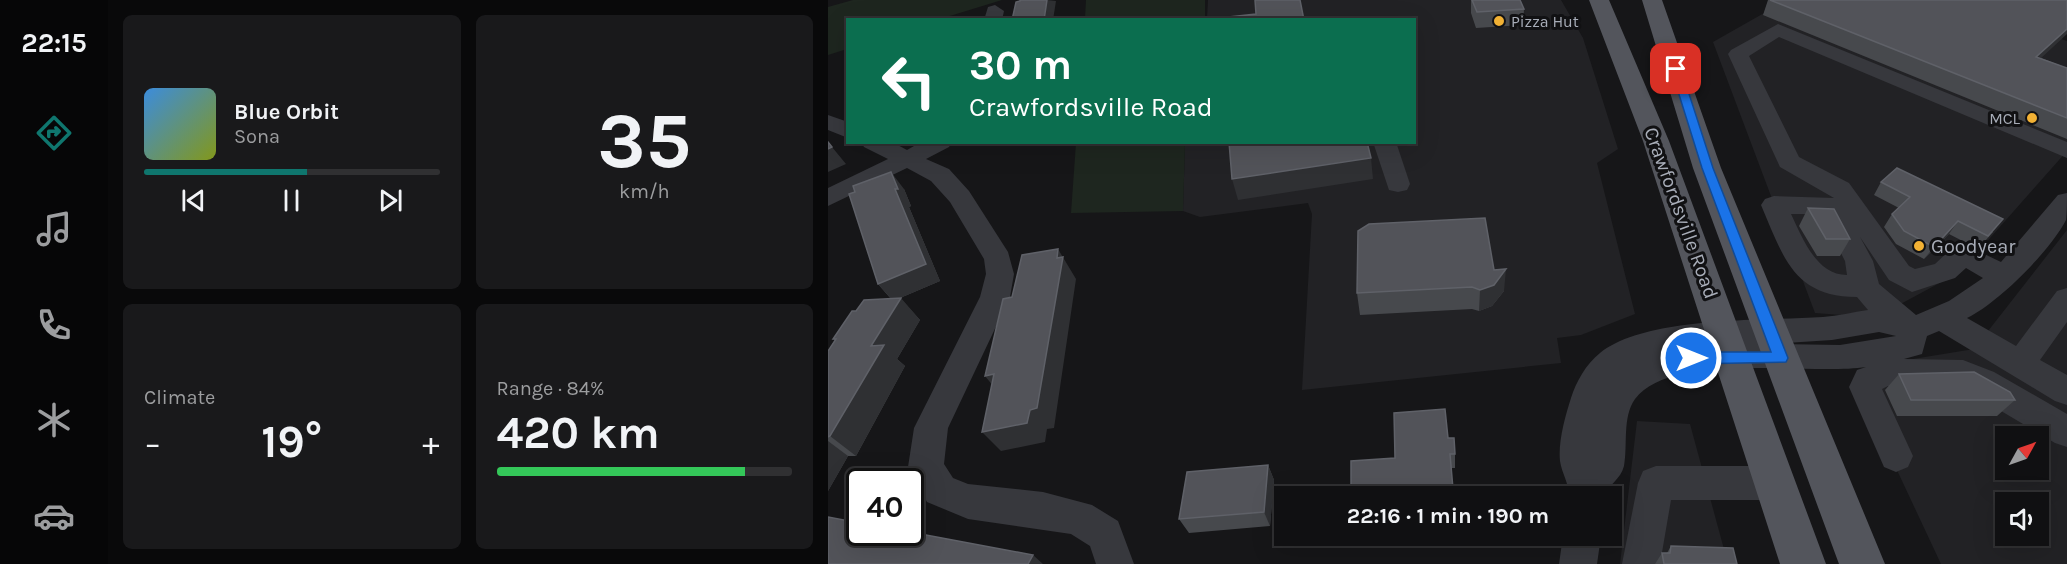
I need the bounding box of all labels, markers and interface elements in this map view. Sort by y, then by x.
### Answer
place label: Pizza Hut [1511,12,1579,31]
marker: Pizza Hut [1492,14,1506,28]
text: 22:15 [21,27,87,59]
text: 30 m [969,40,1072,90]
icon: left [870,42,948,120]
pin [1650,43,1701,94]
icon: arrive [1659,52,1692,85]
text: Crawfordsville Road [969,91,1213,123]
text: 35 [597,95,691,187]
text: Blue Orbit [234,99,339,125]
place label: MCL [1989,109,2021,128]
marker: MCL [2025,111,2039,125]
icon: directions [33,112,75,154]
street label: Crawfordsville Road [1639,124,1723,302]
text: Sona [234,125,280,148]
text: km/h [619,180,670,203]
icon: previous [177,184,210,217]
icon: pause [275,184,308,217]
icon: next [374,184,407,217]
icon: music [33,208,75,250]
place label: Goodyear [1931,235,2016,258]
marker: Goodyear [1912,239,1926,253]
icon: phone [33,304,75,346]
position arrow [1659,326,1723,390]
text: Range · 84% [497,377,604,400]
text: Climate [144,386,215,409]
icon: climate [33,399,75,441]
text: 420 km [497,407,660,459]
text: 19° [261,416,322,468]
text: − [144,424,161,462]
text: + [422,424,439,462]
north arrow [1995,426,2049,480]
map controls [1995,426,2049,546]
speed limit sign: 40 [846,468,924,546]
button: sound [1995,492,2049,546]
icon: car [33,495,75,537]
text: 22:16 · 1 min · 190 m [1347,503,1549,529]

